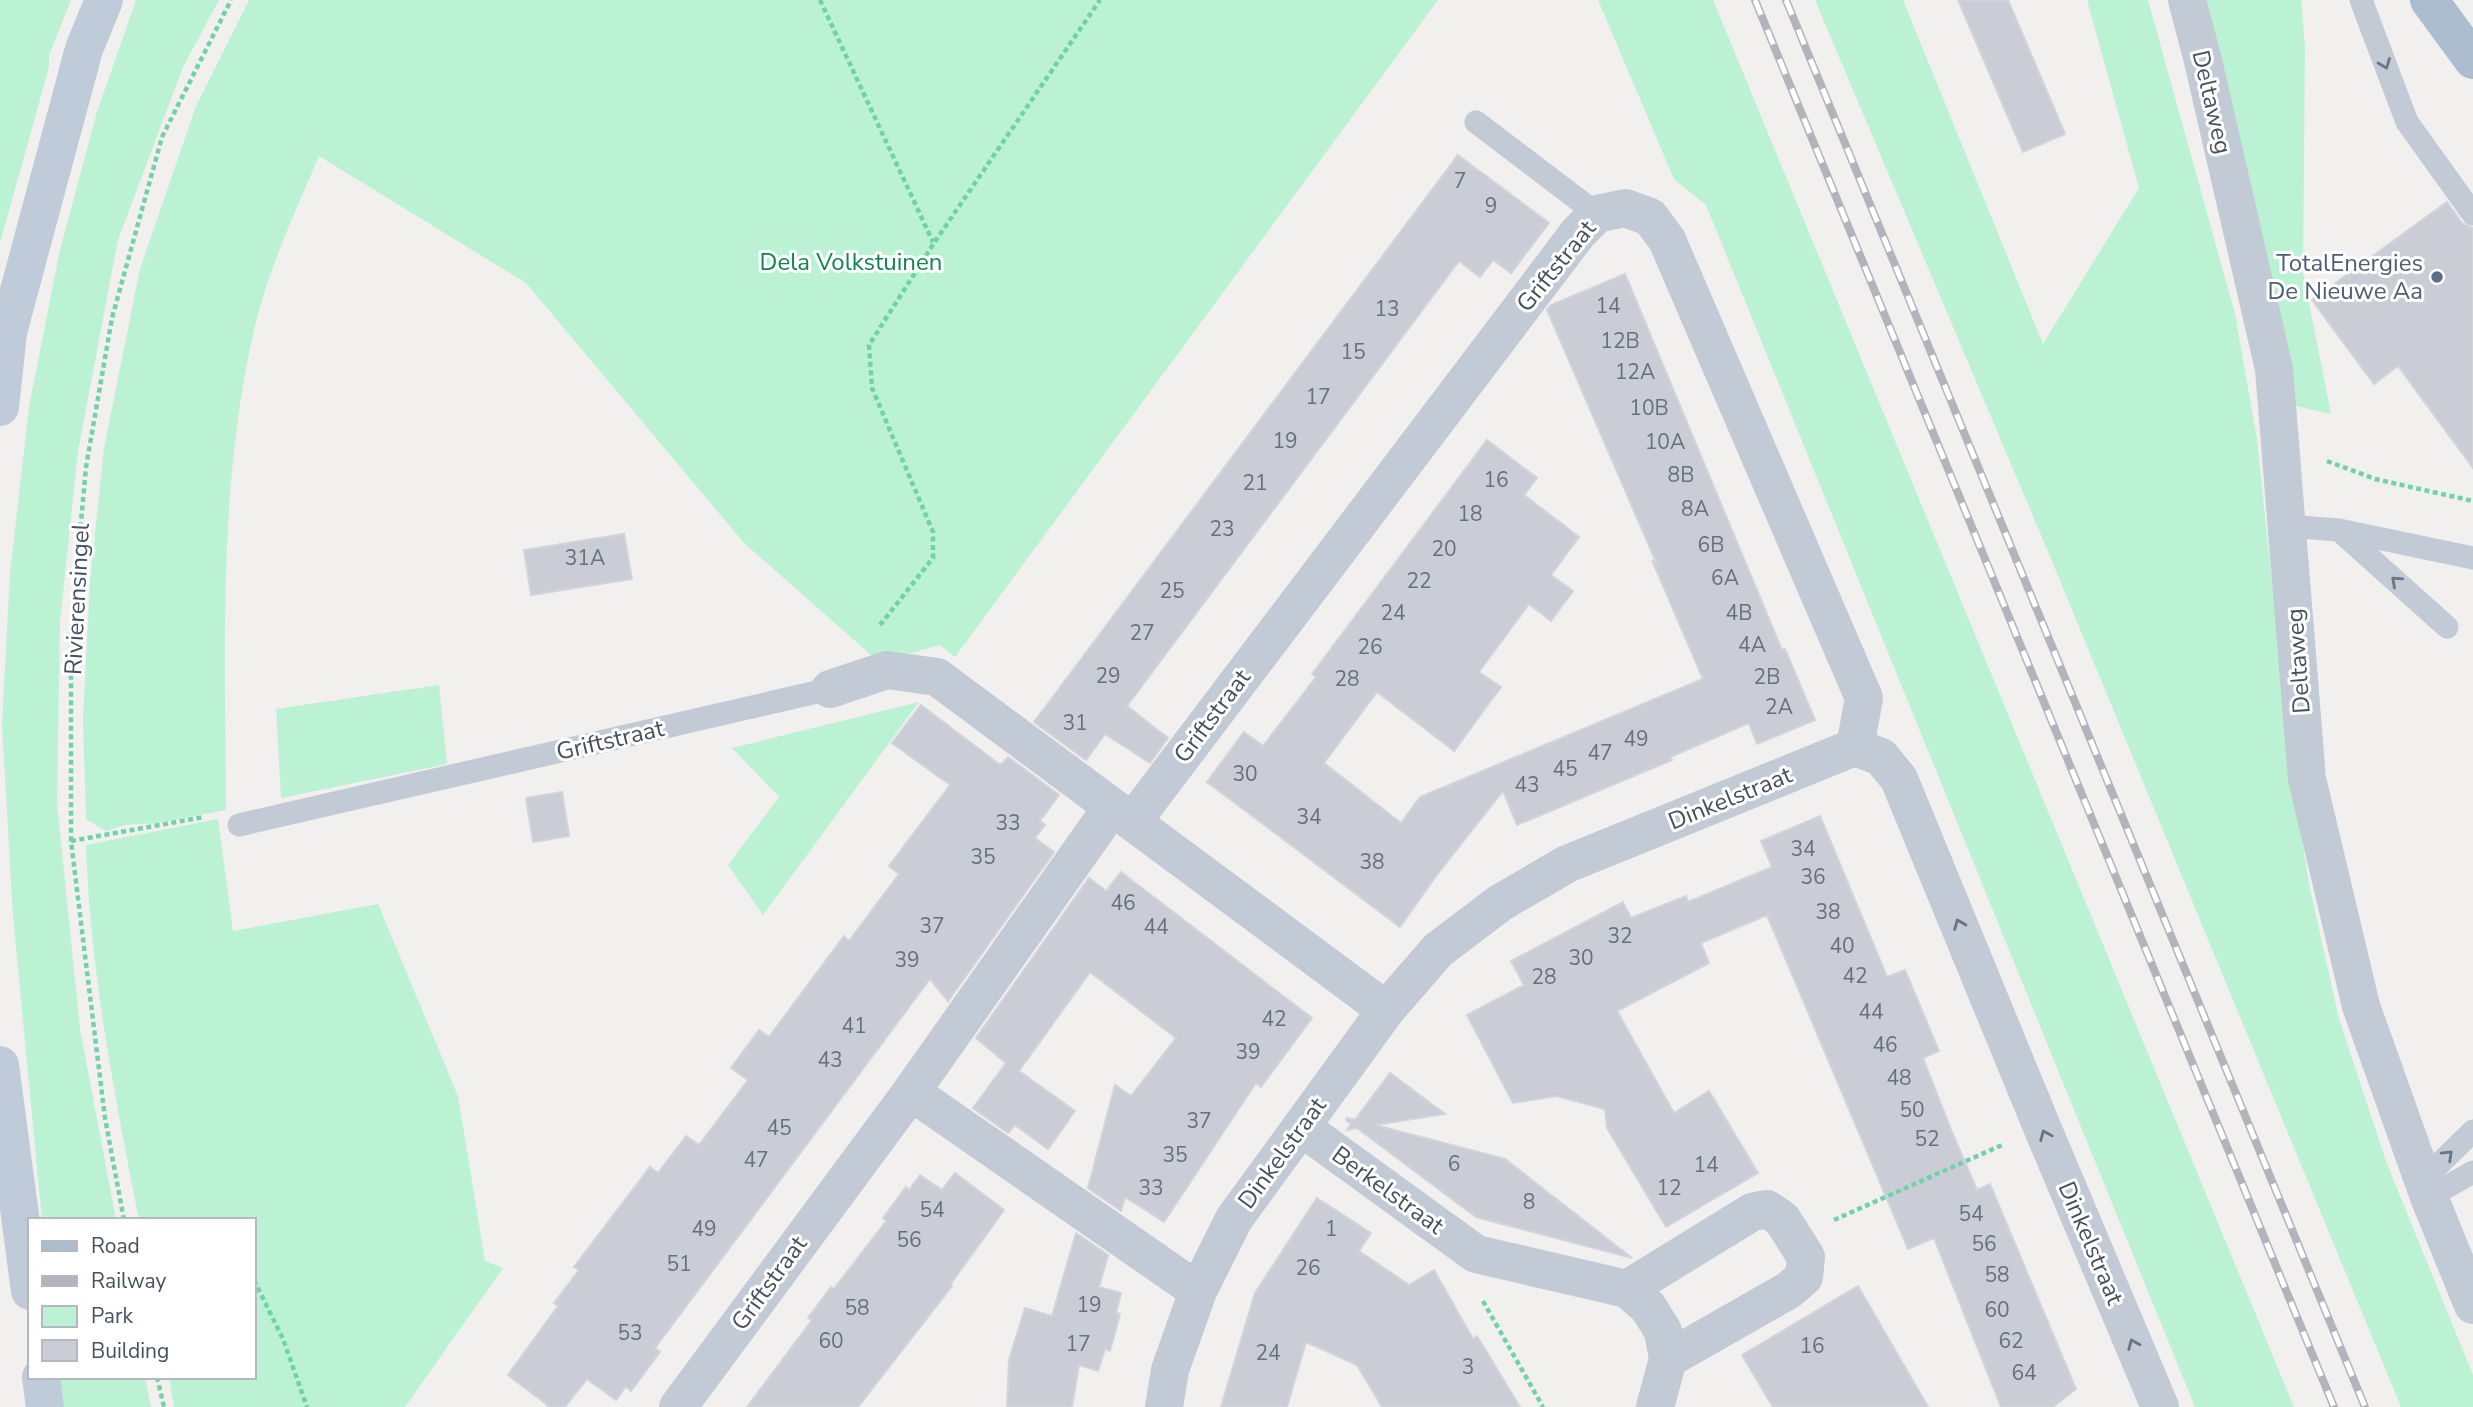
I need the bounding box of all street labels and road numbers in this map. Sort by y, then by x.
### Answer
street label: Deltaweg [2185,47,2239,157]
street label: Griftstraat [1509,213,1603,319]
street label: Rivierensingel [57,522,97,676]
street label: Deltaweg [2278,607,2318,715]
street label: Griftstraat [1166,662,1258,769]
street label: Griftstraat [553,712,668,768]
street label: Dinkelstraat [1663,758,1797,837]
street label: Dinkelstraat [1231,1090,1334,1215]
street label: Berkelstraat [1326,1139,1451,1242]
street label: Dinkelstraat [2051,1177,2131,1310]
street label: Griftstraat [724,1229,814,1337]

